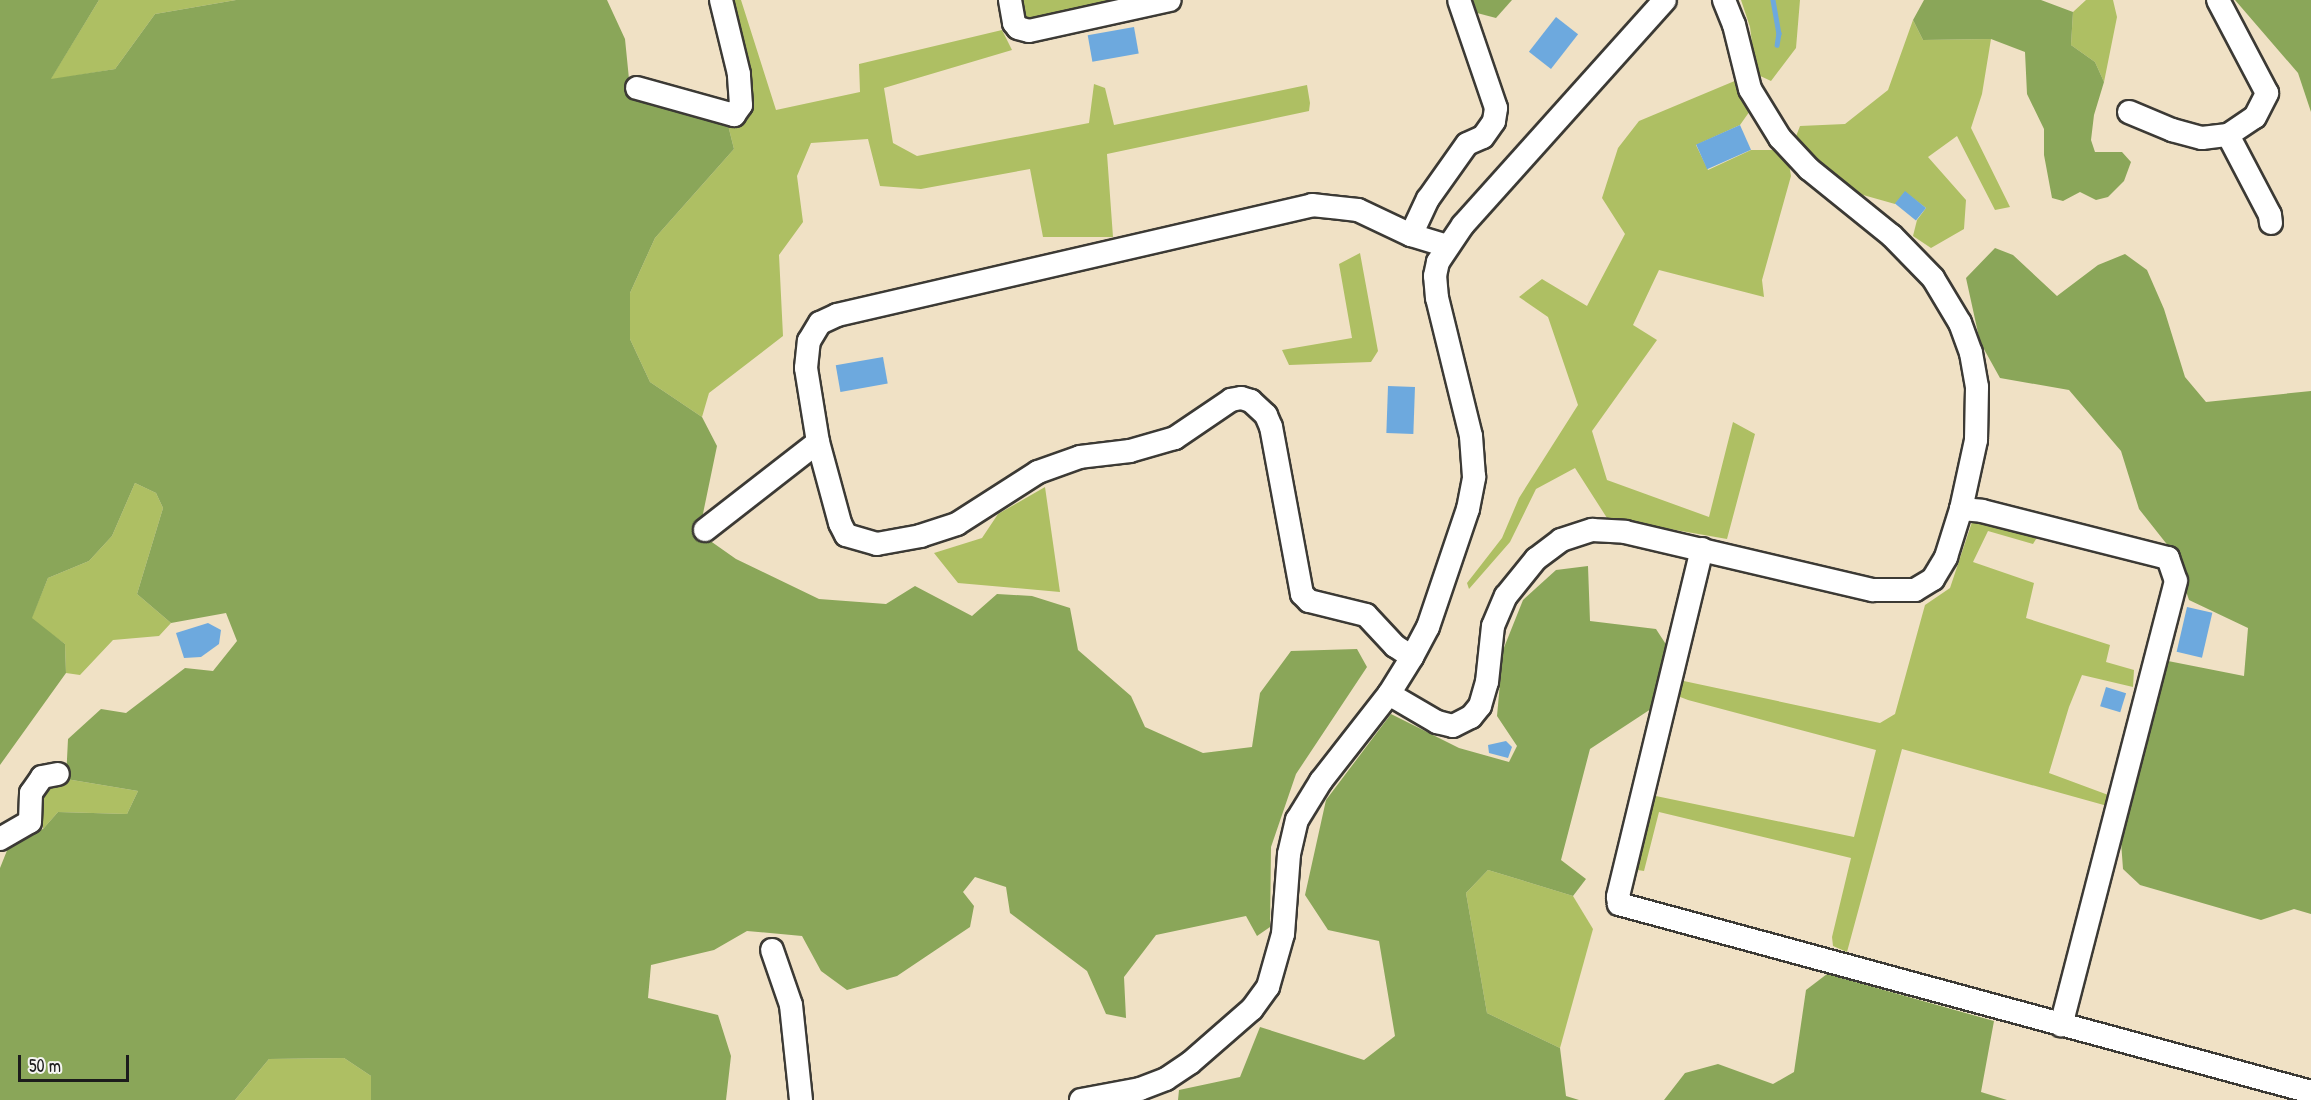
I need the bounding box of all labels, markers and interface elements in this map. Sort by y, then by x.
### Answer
scale bar [21,1043,132,1081]
text: 50 m [29,1053,61,1078]

